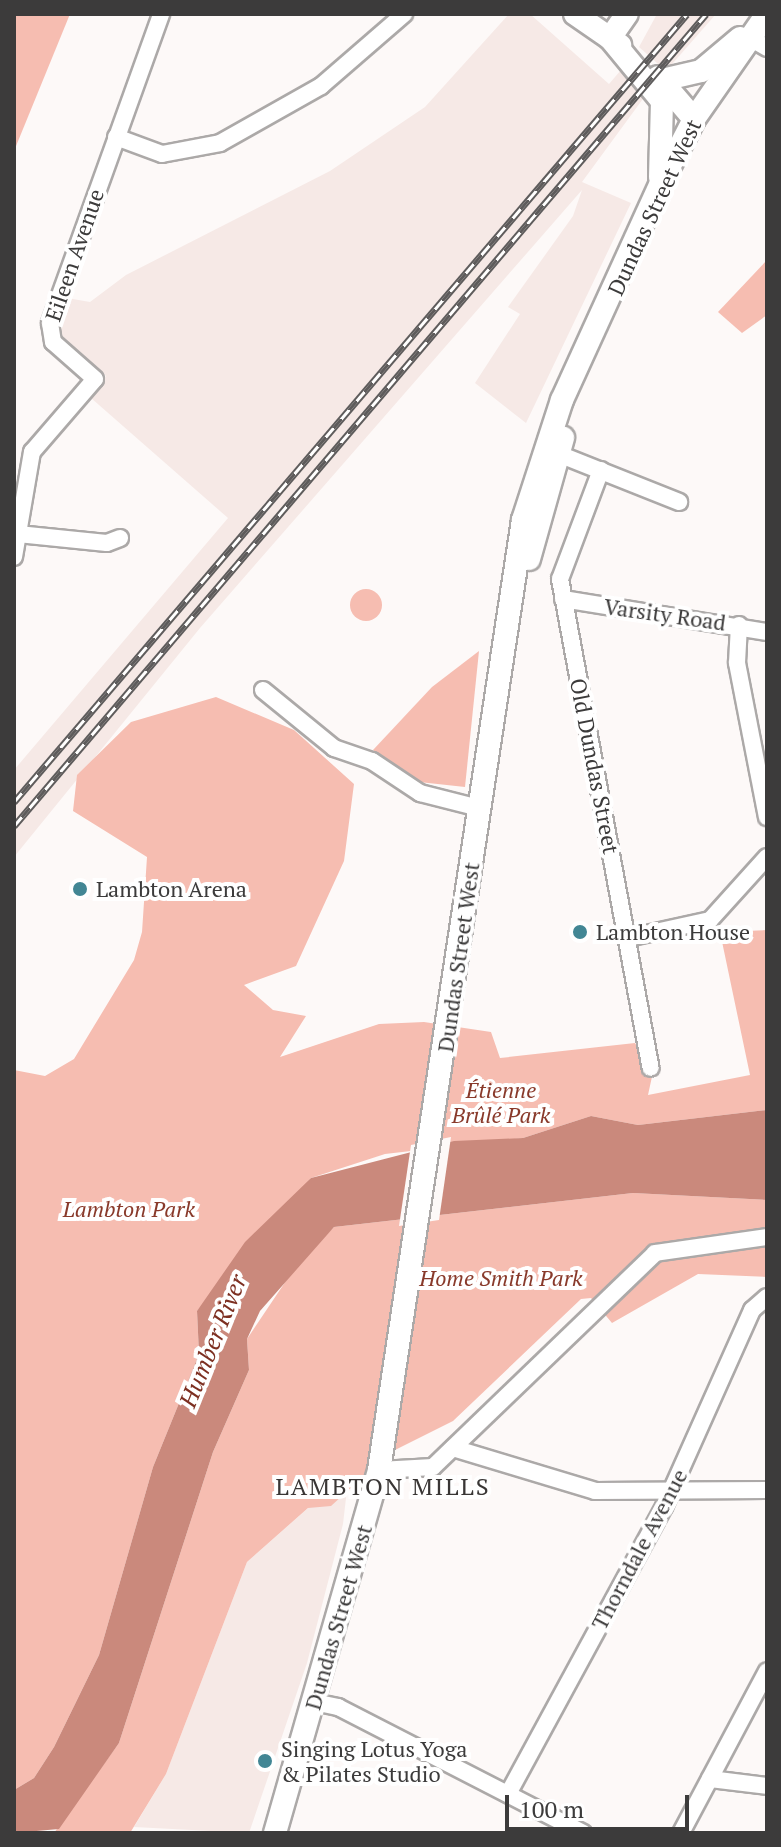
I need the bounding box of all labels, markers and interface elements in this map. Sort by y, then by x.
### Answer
street label: Dundas Street West [602,115,706,299]
street label: Eileen Avenue [39,185,109,325]
street label: Varsity Road [602,592,728,636]
street label: Old Dundas Street [565,676,625,856]
street label: Dundas Street West [432,860,484,1054]
place label: Lambton Arena [96,876,247,902]
marker: Lambton Arena [71,880,89,898]
place label: Lambton House [596,919,750,945]
marker: Lambton House [571,923,589,941]
park label: Étienne Brûlé Park [452,1076,550,1128]
park label: Lambton Park [63,1196,195,1222]
park label: Home Smith Park [419,1265,583,1291]
water label: Humber River [173,1271,253,1411]
street label: Thorndale Avenue [585,1464,693,1634]
district label: LAMBTON MILLS [275,1473,491,1501]
street label: Dundas Street West [299,1521,377,1713]
place label: Singing Lotus Yoga & Pilates Studio [281,1735,467,1786]
marker: Singing Lotus Yoga & Pilates Studio [256,1752,274,1770]
scale bar [509,1779,693,1829]
text: 100 m [519,1793,584,1825]

